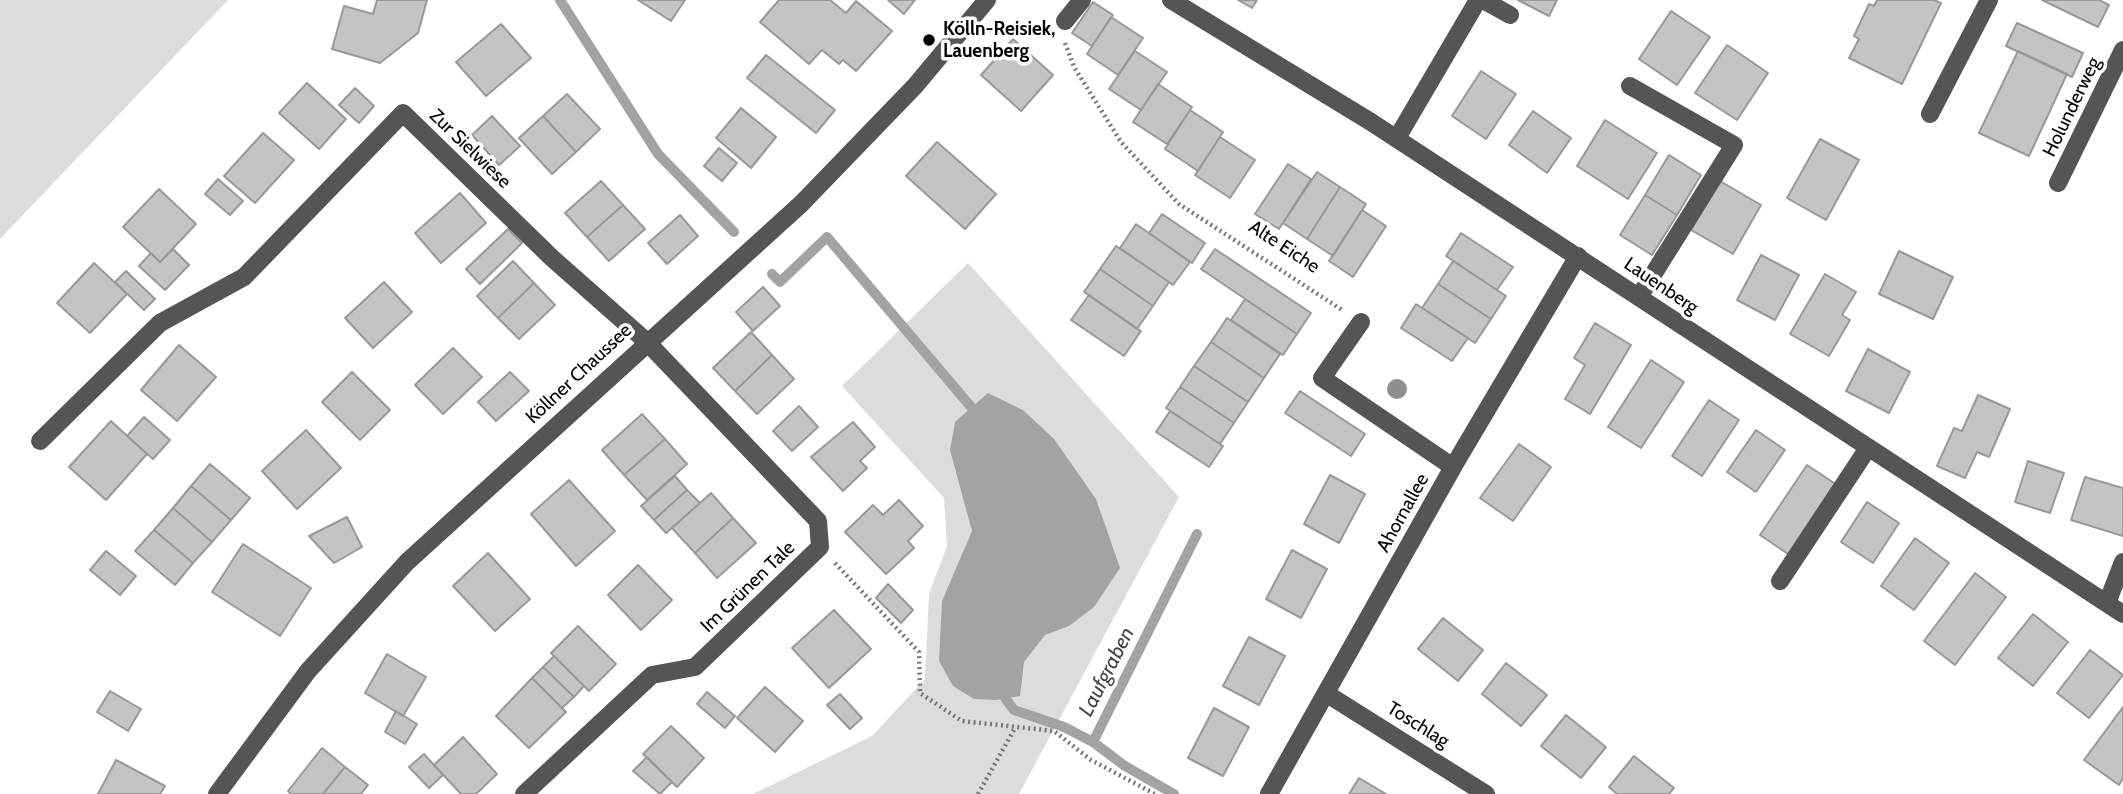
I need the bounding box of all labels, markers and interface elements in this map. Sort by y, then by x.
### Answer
place label: Kölln-Reisiek, Lauenberg [943,18,1055,62]
marker: Kölln-Reisiek, Lauenberg [921,32,937,48]
street label: Holunderweg [2038,54,2106,160]
street label: Zur Sielwiese [425,105,515,193]
street label: Alte Eiche [1244,216,1324,278]
street label: Lauenberg [1620,253,1702,319]
street label: Köllner Chaussee [521,319,637,429]
street label: Ahornallee [1372,470,1434,556]
street label: Im Grünen Tale [696,537,800,637]
water label: Laufgraben [1074,623,1140,721]
street label: Toschlag [1383,697,1453,753]

